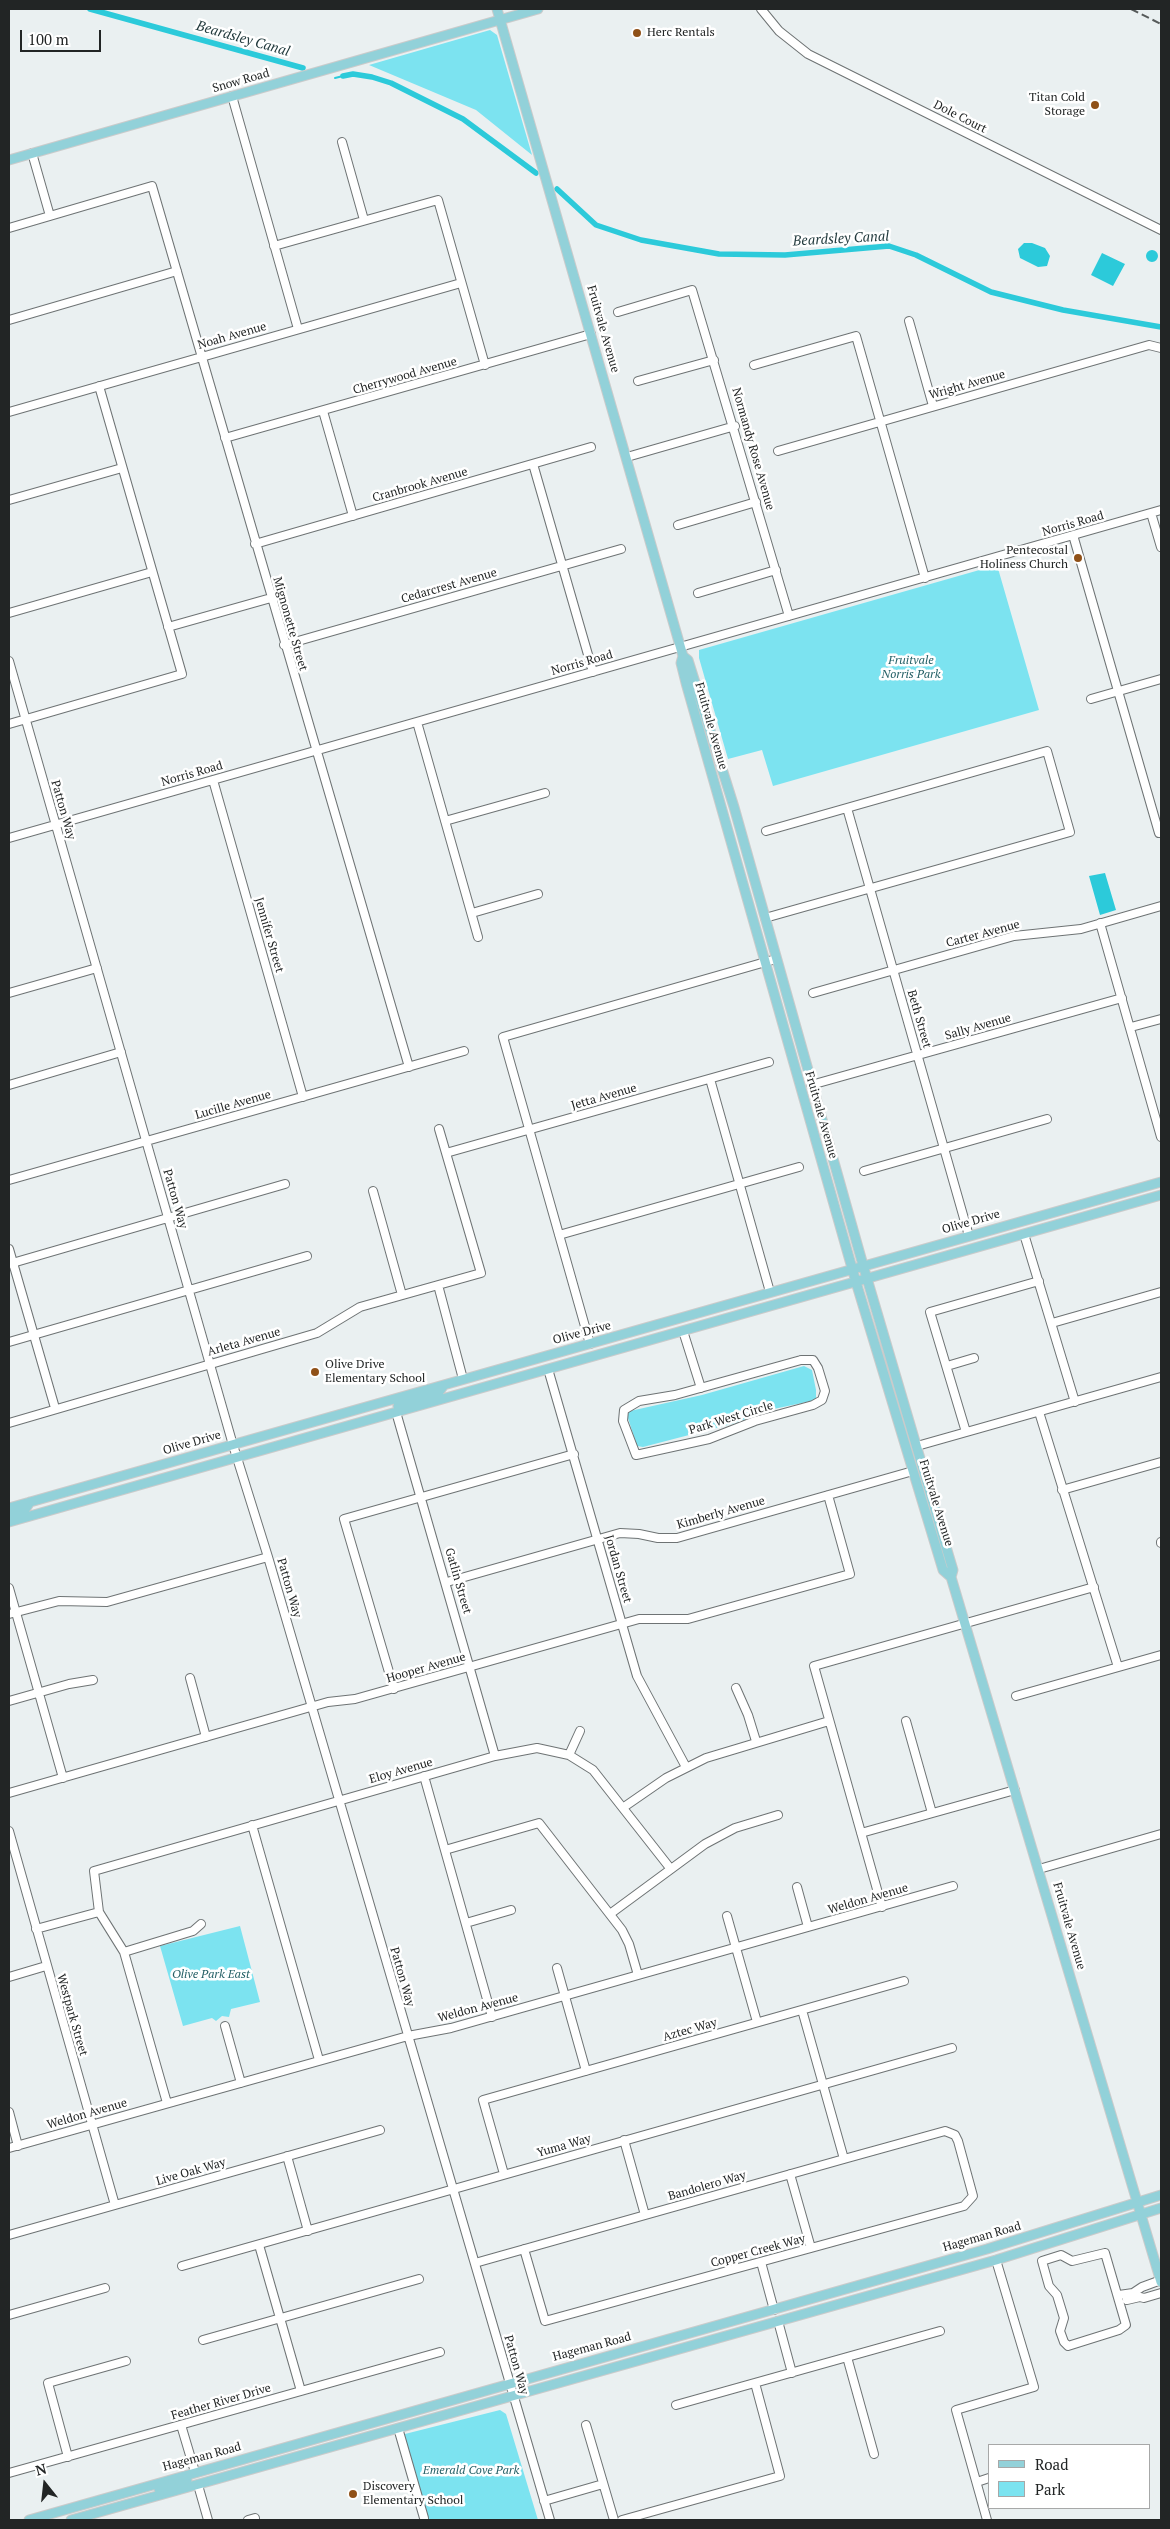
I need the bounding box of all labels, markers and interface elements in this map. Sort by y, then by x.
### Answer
water label: Beardsley Canal [194,18,292,60]
scale bar [22,20,104,52]
place label: Herc Rentals [647,26,715,40]
marker: Herc Rentals [631,27,643,39]
text: 100 m [28,29,69,49]
street label: Snow Road [211,66,271,96]
place label: Titan Cold Storage [1029,91,1085,119]
street label: Dole Court [931,97,989,137]
marker: Titan Cold Storage [1089,99,1101,111]
water label: Beardsley Canal [792,228,890,250]
street label: Fruitvale Avenue [584,284,622,374]
street label: Noah Avenue [196,319,268,353]
street label: Cherrywood Avenue [351,354,459,398]
street label: Wright Avenue [927,367,1007,403]
street label: Normandy Rose Avenue [729,386,777,512]
street label: Cranbrook Avenue [371,465,469,505]
street label: Norris Road [1041,508,1105,540]
place label: Pentecostal Holiness Church [980,544,1068,572]
marker: Pentecostal Holiness Church [1072,552,1084,564]
street label: Cedarcrest Avenue [399,565,499,607]
street label: Mignonette Street [270,575,310,673]
street label: Norris Road [550,647,614,679]
park label: Fruitvale Norris Park [882,654,940,682]
street label: Fruitvale Avenue [692,681,730,771]
street label: Norris Road [160,758,224,790]
street label: Patton Way [48,779,78,841]
street label: Jennifer Street [251,896,287,974]
street label: Carter Avenue [945,917,1021,951]
street label: Beth Street [904,988,934,1050]
street label: Sally Avenue [943,1011,1013,1043]
street label: Fruitvale Avenue [802,1070,840,1160]
street label: Jetta Avenue [570,1081,638,1113]
street label: Lucille Avenue [193,1087,273,1123]
street label: Patton Way [160,1168,190,1230]
street label: Olive Drive [940,1207,1002,1237]
street label: Olive Drive [551,1318,613,1348]
street label: Arleta Avenue [206,1325,282,1359]
place label: Olive Drive Elementary School [325,1358,425,1386]
marker: Olive Drive Elementary School [309,1366,321,1378]
street label: Park West Circle [687,1398,775,1438]
street label: Olive Drive [161,1428,223,1458]
street label: Fruitvale Avenue [916,1458,956,1548]
street label: Kimberly Avenue [675,1494,767,1532]
street label: Jordan Street [601,1533,635,1605]
street label: Gatlin Street [442,1546,474,1616]
street label: Patton Way [274,1557,304,1619]
street label: Hooper Avenue [385,1650,467,1686]
street label: Eloy Avenue [368,1755,434,1787]
street label: Weldon Avenue [826,1881,910,1917]
street label: Fruitvale Avenue [1050,1881,1088,1971]
street label: Patton Way [387,1946,417,2008]
park label: Olive Park East [172,1968,250,1982]
street label: Westpark Street [53,1972,91,2058]
street label: Weldon Avenue [436,1990,520,2026]
street label: Aztec Way [661,2015,719,2045]
street label: Weldon Avenue [45,2096,129,2132]
street label: Yuma Way [535,2131,593,2161]
street label: Live Oak Way [155,2155,227,2189]
street label: Bandolero Way [666,2168,748,2204]
street label: Hageman Road [941,2219,1023,2255]
street label: Copper Creek Way [709,2231,807,2271]
street label: Hageman Road [551,2330,633,2364]
street label: Patton Way [501,2334,531,2396]
street label: Feather River Drive [170,2381,272,2423]
street label: Hageman Road [161,2440,243,2474]
legend [988,2444,1150,2509]
text: Road [1035,2454,1068,2474]
north arrow [20,2459,70,2509]
text: N [33,2459,48,2480]
park label: Emerald Cove Park [423,2464,519,2478]
text: Park [1035,2479,1065,2499]
place label: Discovery Elementary School [363,2480,463,2508]
marker: Discovery Elementary School [347,2488,359,2500]

